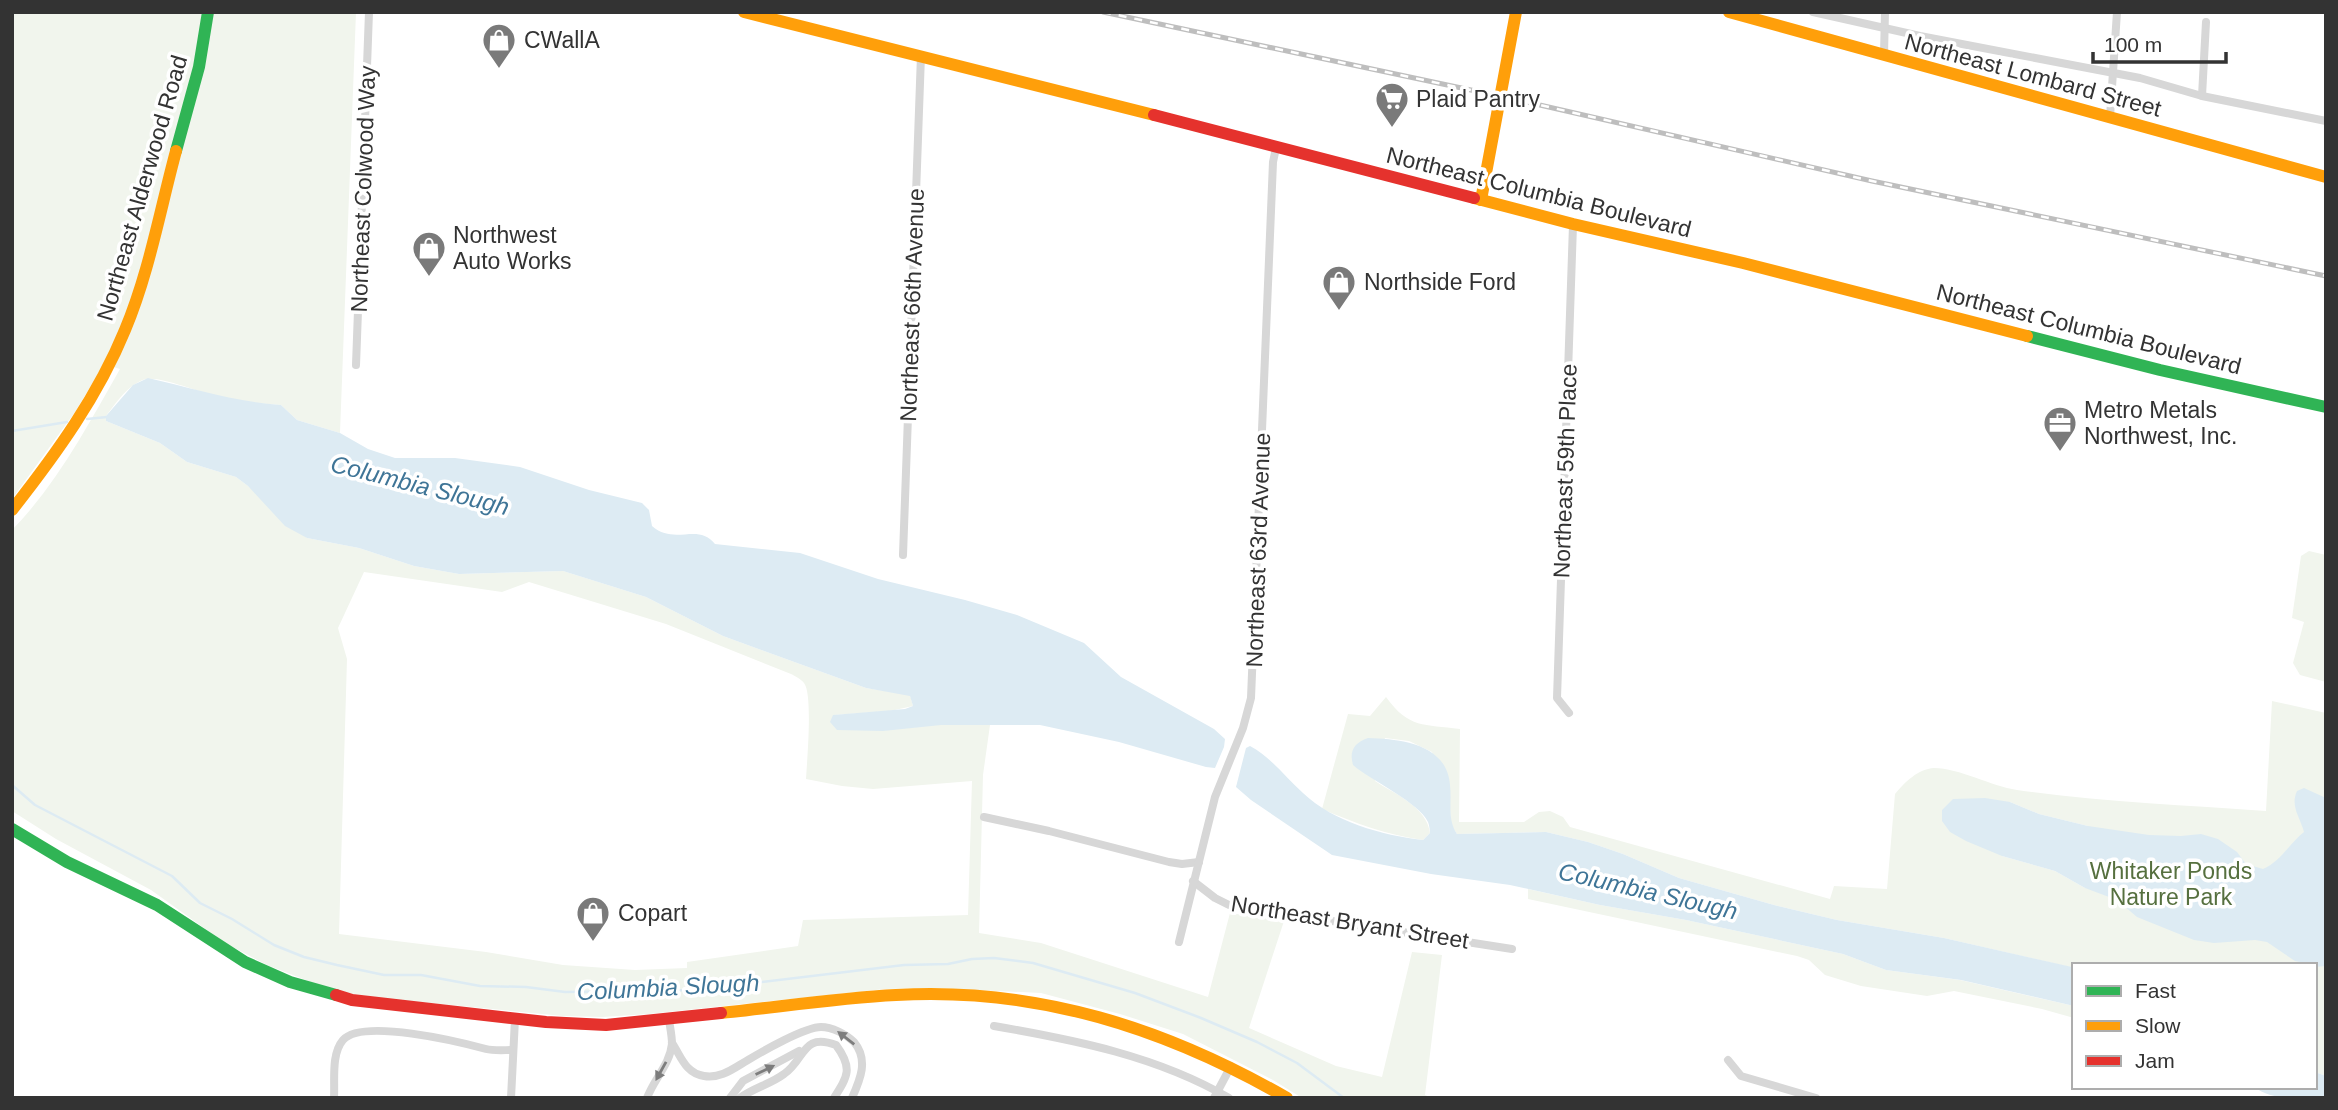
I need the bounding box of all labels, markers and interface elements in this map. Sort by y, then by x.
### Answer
shop icon: CWallA [480,21,518,70]
scale bar [2093,21,2226,65]
place label: CWallA [524,27,600,53]
street label: Northeast Lombard Street [1902,28,2165,122]
text: 100 m [2104,33,2162,56]
street label: Northeast Alderwood Road [92,52,192,324]
street label: Northeast Colwood Way [346,65,380,313]
supermarket icon: Plaid Pantry [1373,80,1411,129]
place label: Plaid Pantry [1416,86,1541,112]
street label: Northeast Columbia Boulevard [1384,141,1694,243]
street label: Northeast 66th Avenue [895,188,929,422]
place label: Northwest Auto Works [453,222,571,274]
shop icon: Northwest Auto Works [410,229,448,278]
shop icon: Northside Ford [1320,263,1358,312]
place label: Northside Ford [1364,269,1516,295]
street label: Northeast Columbia Boulevard [1934,278,2244,380]
street label: Northeast 59th Place [1548,363,1582,579]
place label: Metro Metals Northwest, Inc. [2084,397,2237,449]
office icon: Metro Metals Northwest, Inc. [2041,404,2079,453]
street label: Northeast 63rd Avenue [1241,432,1275,668]
water label: Columbia Slough [328,450,512,520]
water label: Columbia Slough [1556,857,1740,925]
park label: Whitaker Ponds Nature Park [2090,858,2252,910]
street label: Northeast Bryant Street [1229,890,1471,954]
shop icon: Copart [574,894,612,943]
place label: Copart [618,900,688,926]
legend [2072,963,2317,1089]
water label: Columbia Slough [576,969,760,1005]
text: Fast [2135,979,2176,1002]
text: Slow [2135,1014,2181,1037]
one-way arrow [837,1030,855,1045]
text: Jam [2135,1049,2175,1072]
one-way arrow [655,1061,667,1081]
one-way arrow [755,1065,775,1076]

